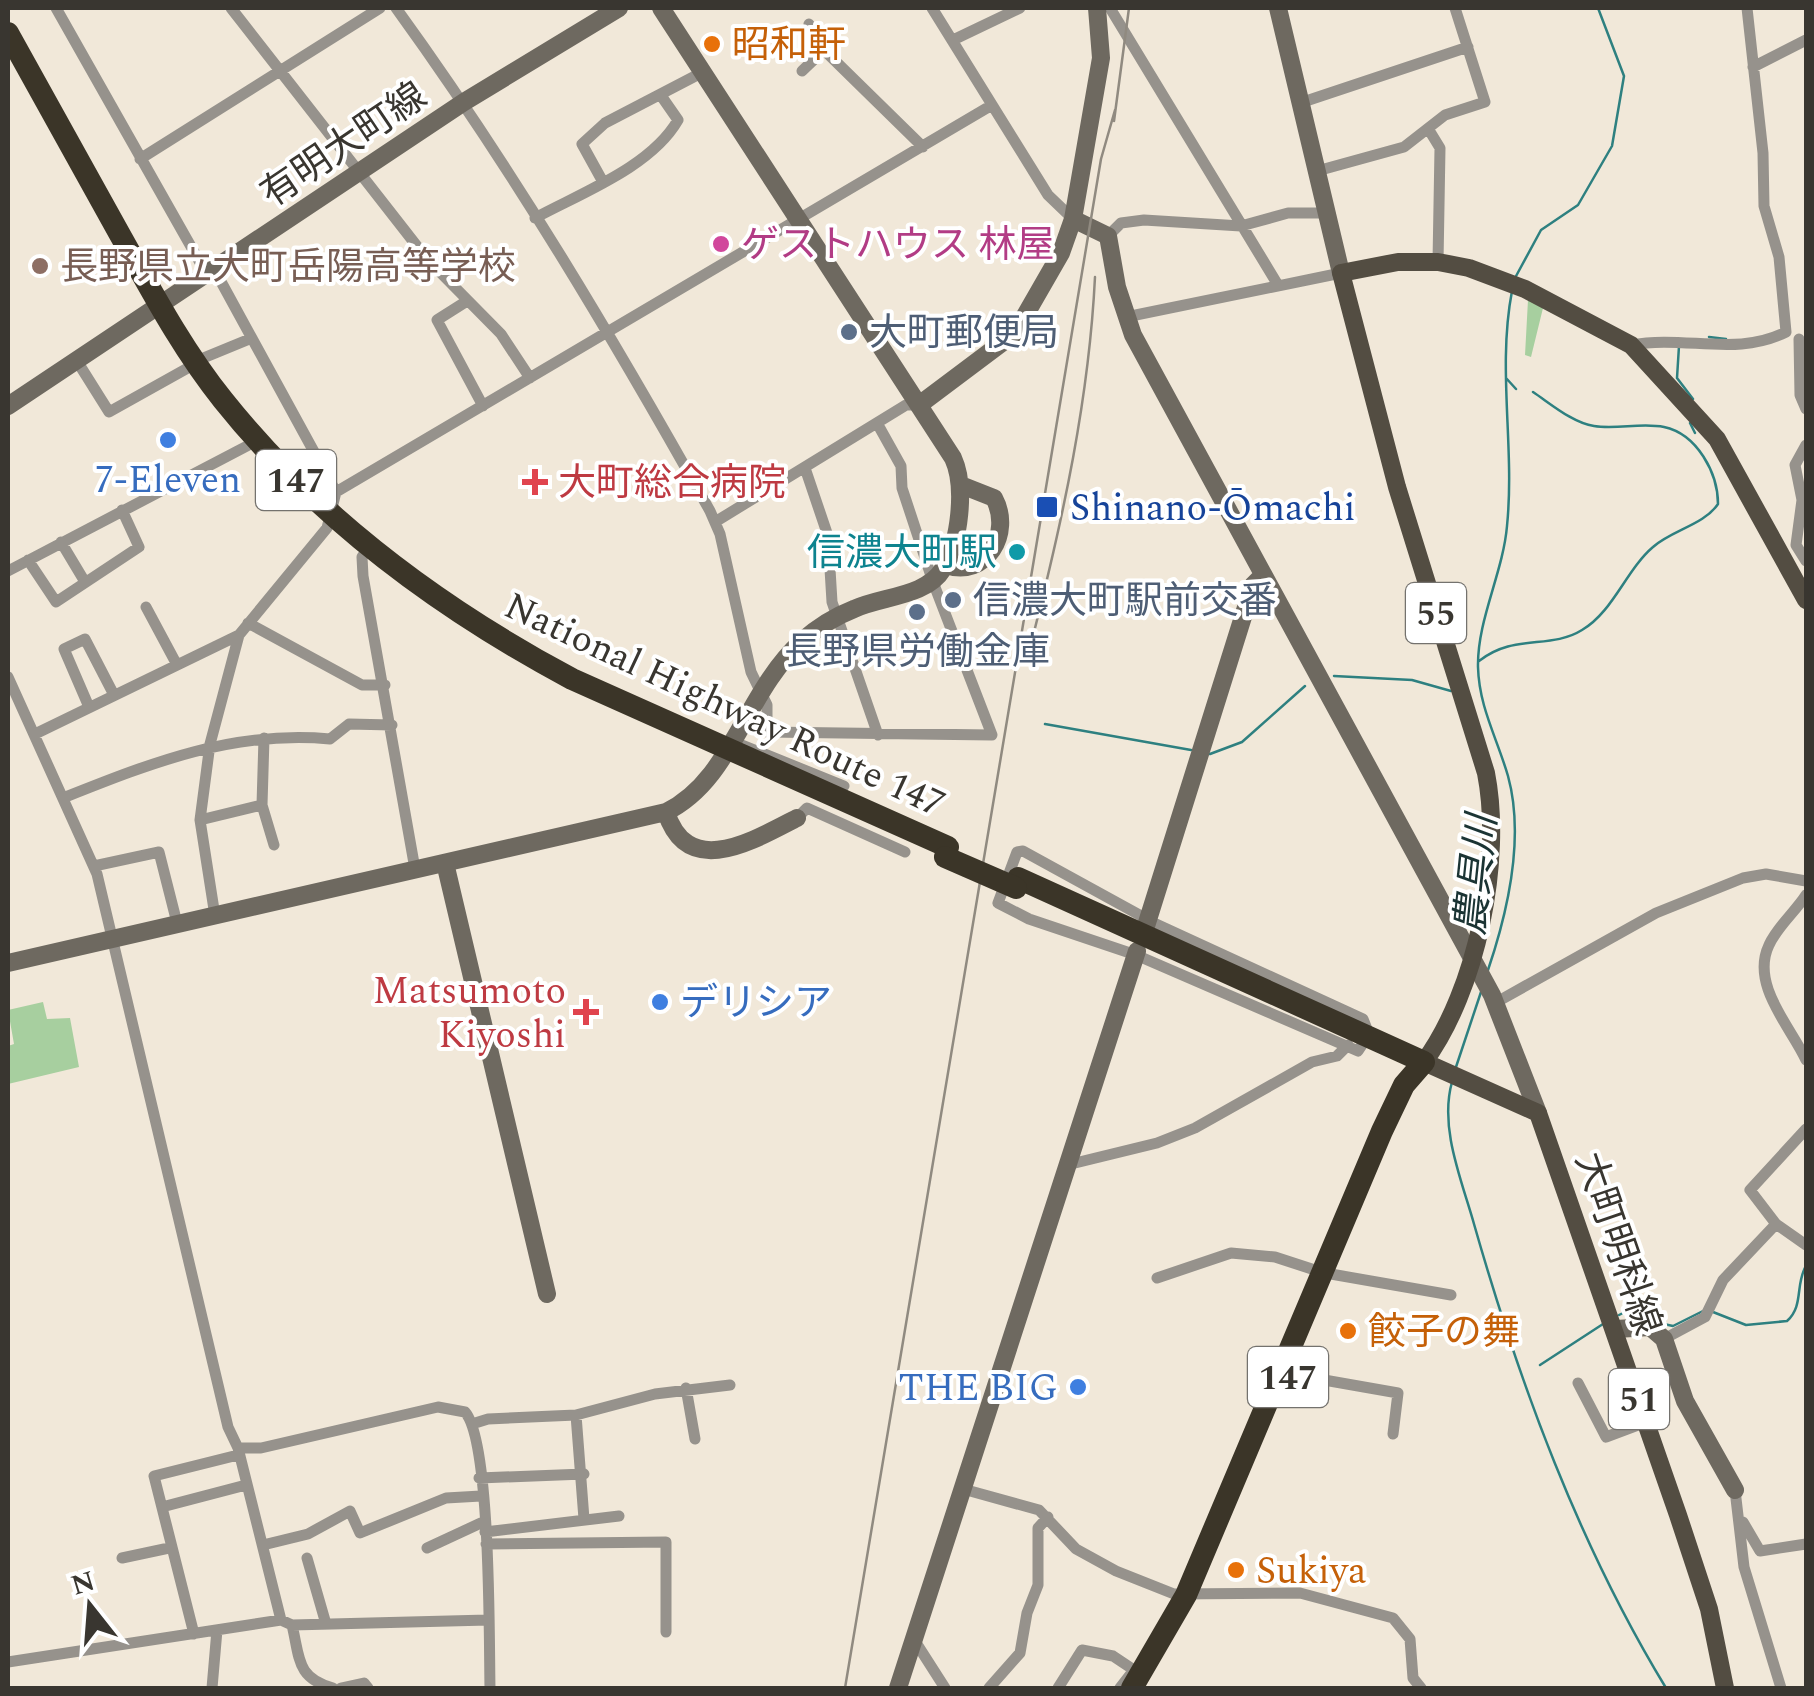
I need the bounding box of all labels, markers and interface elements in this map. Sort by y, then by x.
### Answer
place label: 昭和軒 [732,17,846,75]
marker: 昭和軒 [701,33,723,55]
street label: 有明大町線 [249,68,439,223]
place label: ゲストハウス 林屋 [741,217,1055,275]
marker: ゲストハウス 林屋 [710,233,732,255]
place label: 長野県立大町岳陽高等学校 [60,239,516,297]
marker: 長野県立大町岳陽高等学校 [29,255,51,277]
place label: 大町郵便局 [869,305,1059,363]
marker: 大町郵便局 [838,321,860,343]
marker: 7-Eleven [157,429,179,451]
road number: 147 [256,450,336,510]
place label: 7-Eleven [95,452,241,510]
place label: 大町総合病院 [558,455,786,513]
marker: 大町総合病院 [522,469,548,495]
place label: Shinano-Ōmachi [1070,480,1356,538]
marker: Shinano-Ōmachi [1034,494,1060,520]
place label: 信濃大町駅 [807,525,997,583]
marker: 信濃大町駅 [1006,541,1028,563]
place label: 信濃大町駅前交番 [973,573,1277,631]
street label: National Highway Route 147 [494,578,954,834]
road number: 55 [1406,583,1466,643]
marker: 信濃大町駅前交番 [942,589,964,611]
marker: 長野県労働金庫 [906,601,928,623]
place label: 長野県労働金庫 [784,624,1050,682]
water label: 農具川 [1441,808,1515,938]
place label: Matsumoto Kiyoshi [373,963,566,1065]
place label: デリシア [680,975,832,1033]
marker: デリシア [649,991,671,1013]
marker: Matsumoto Kiyoshi [575,1001,597,1023]
street label: 大町明科線 [1559,1144,1675,1343]
place label: 餃子の舞 [1368,1304,1520,1362]
marker: 餃子の舞 [1337,1320,1359,1342]
road number: 147 [1248,1347,1328,1407]
place label: THE BIG [898,1360,1058,1418]
road number: 51 [1609,1369,1669,1429]
marker: THE BIG [1067,1376,1089,1398]
place label: Sukiya [1256,1543,1367,1601]
north arrow [40,1556,140,1656]
marker: Sukiya [1225,1559,1247,1581]
text: N [66,1560,100,1607]

